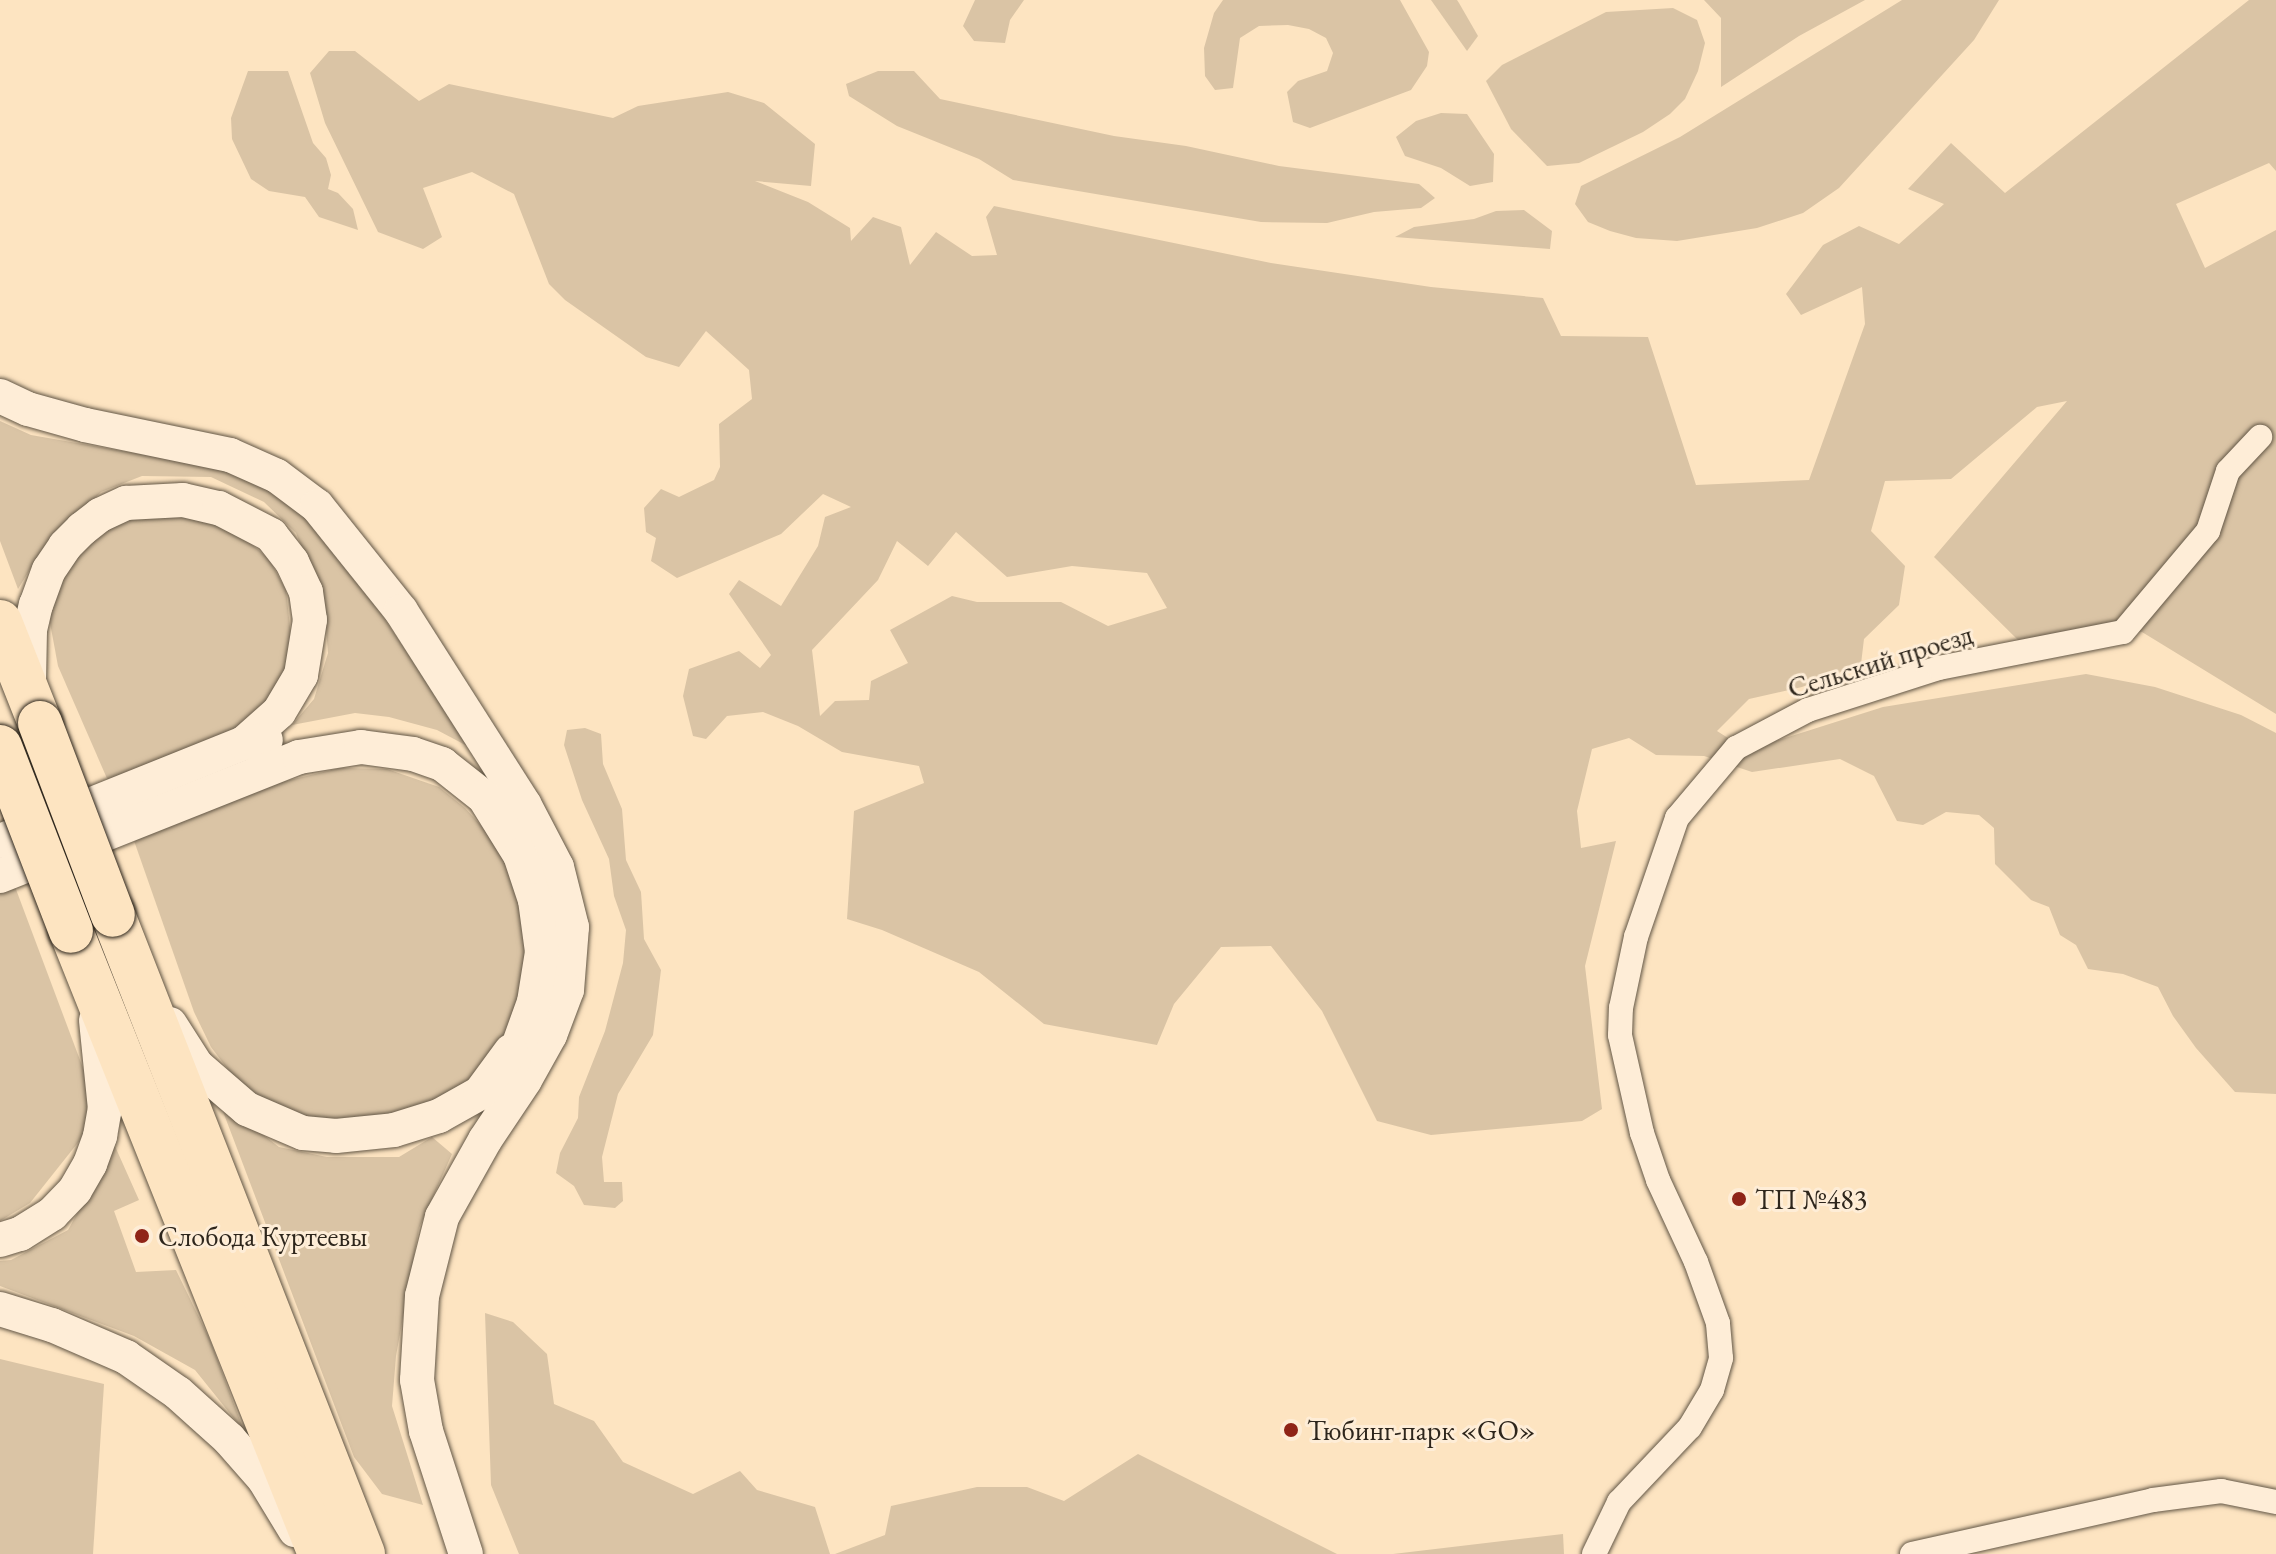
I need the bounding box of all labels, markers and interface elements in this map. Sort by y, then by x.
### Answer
street label: Сельский проезд [1784,617,1976,705]
place label: ТП №483 [1755,1182,1867,1216]
marker: ТП №483 [1730,1190,1748,1208]
place label: Слобода Куртеевы [158,1219,367,1253]
marker: Слобода Куртеевы [133,1227,151,1245]
place label: Тюбинг-парк «GO» [1307,1413,1535,1447]
marker: Тюбинг-парк «GO» [1282,1421,1300,1439]

